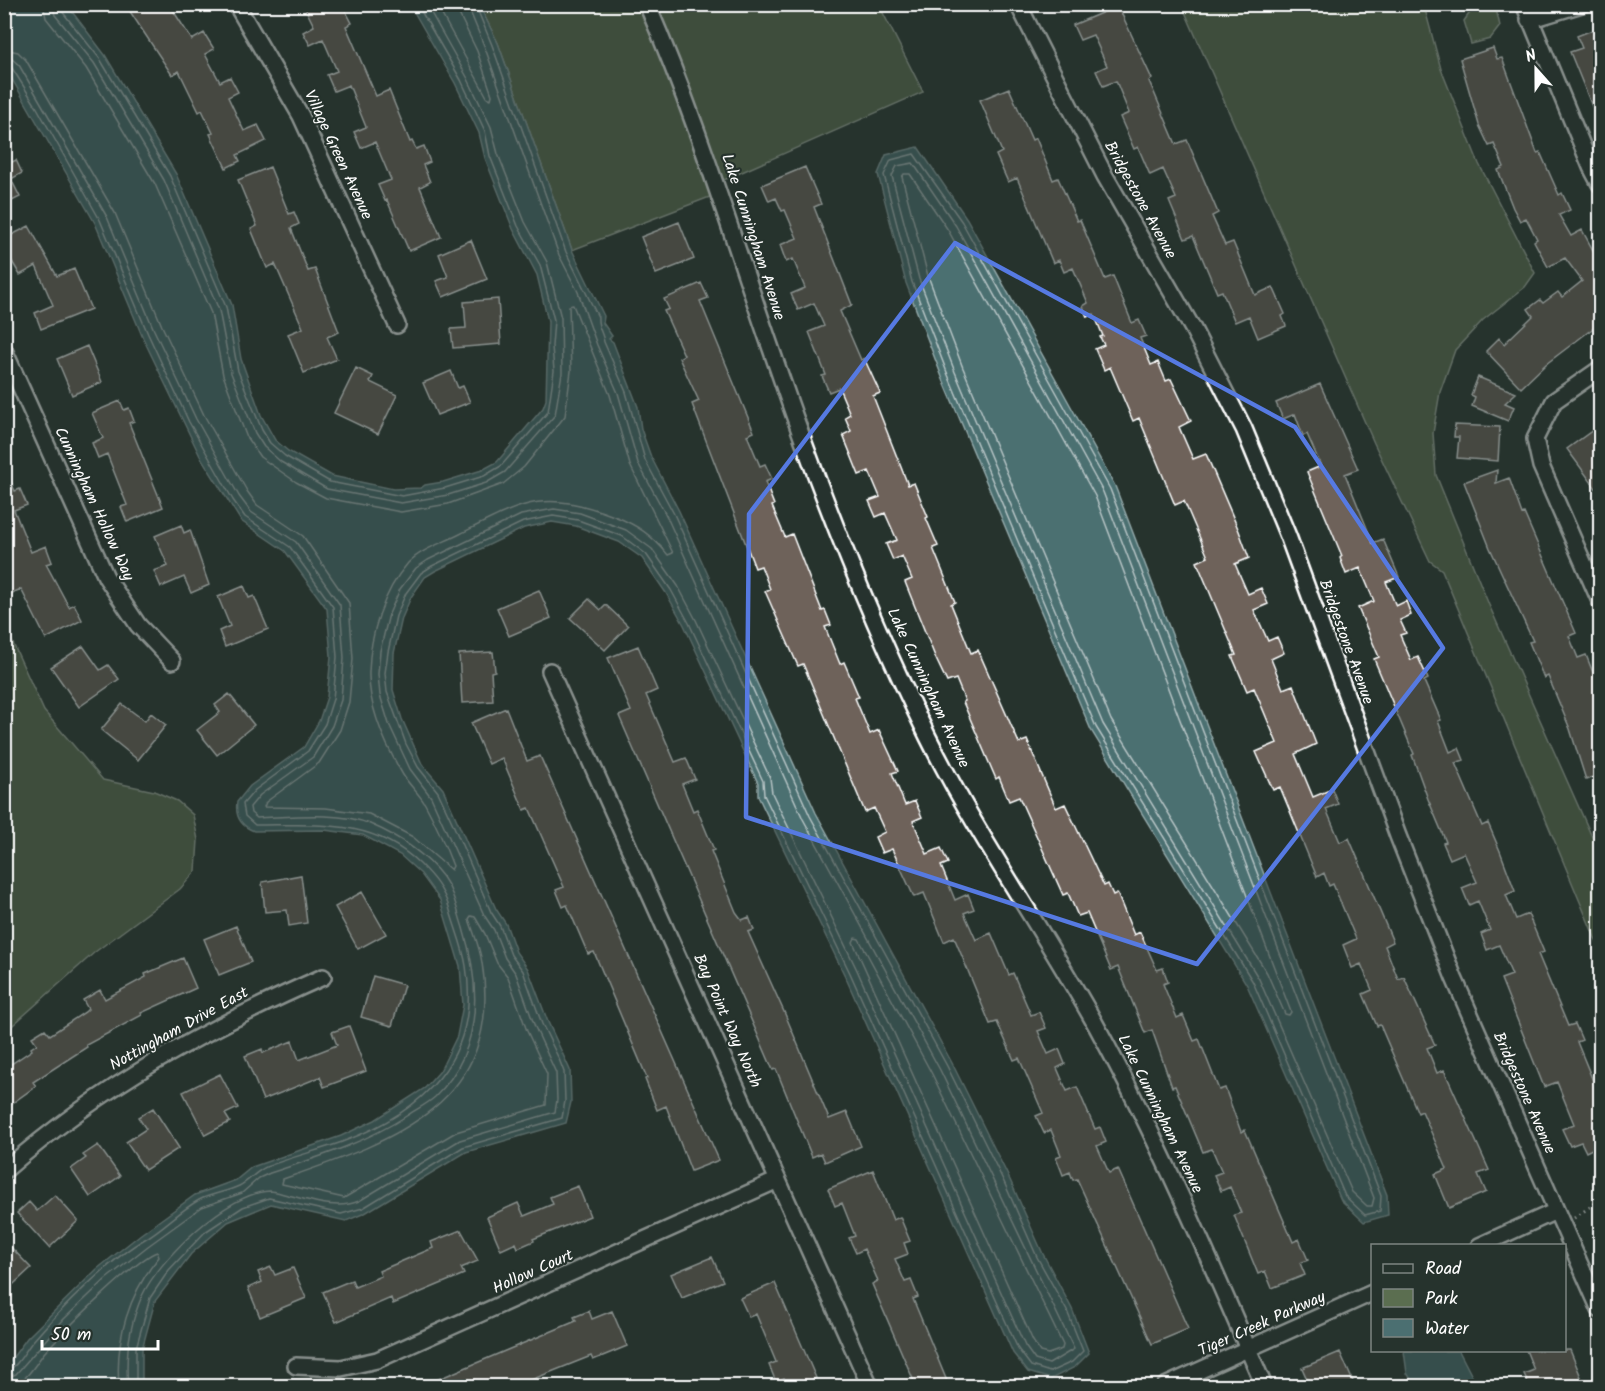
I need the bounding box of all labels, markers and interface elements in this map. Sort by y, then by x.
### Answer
north arrow [1506,39,1566,99]
text: N [1522,43,1540,70]
street label: Village Green Avenue [297,86,379,224]
street label: Bridgestone Avenue [1097,136,1183,264]
street label: Lake Cunningham Avenue [714,150,792,324]
street label: Cunningham Hollow Way [47,423,141,586]
street label: Bridgestone Avenue [1312,576,1380,708]
street label: Lake Cunningham Avenue [880,604,976,772]
street label: Bay Point Way North [686,950,768,1092]
street label: Nottingham Drive East [105,980,254,1078]
street label: Bridgestone Avenue [1486,1028,1562,1158]
street label: Lake Cunningham Avenue [1111,1030,1209,1198]
street label: Hollow Court [489,1243,578,1301]
legend [1371,1244,1566,1352]
text: Road [1425,1255,1462,1284]
street label: Tiger Creek Parkway [1194,1285,1330,1363]
text: Park [1425,1285,1458,1314]
scale bar [42,1313,158,1351]
text: Water [1425,1315,1470,1344]
text: 50 m [51,1321,91,1350]

